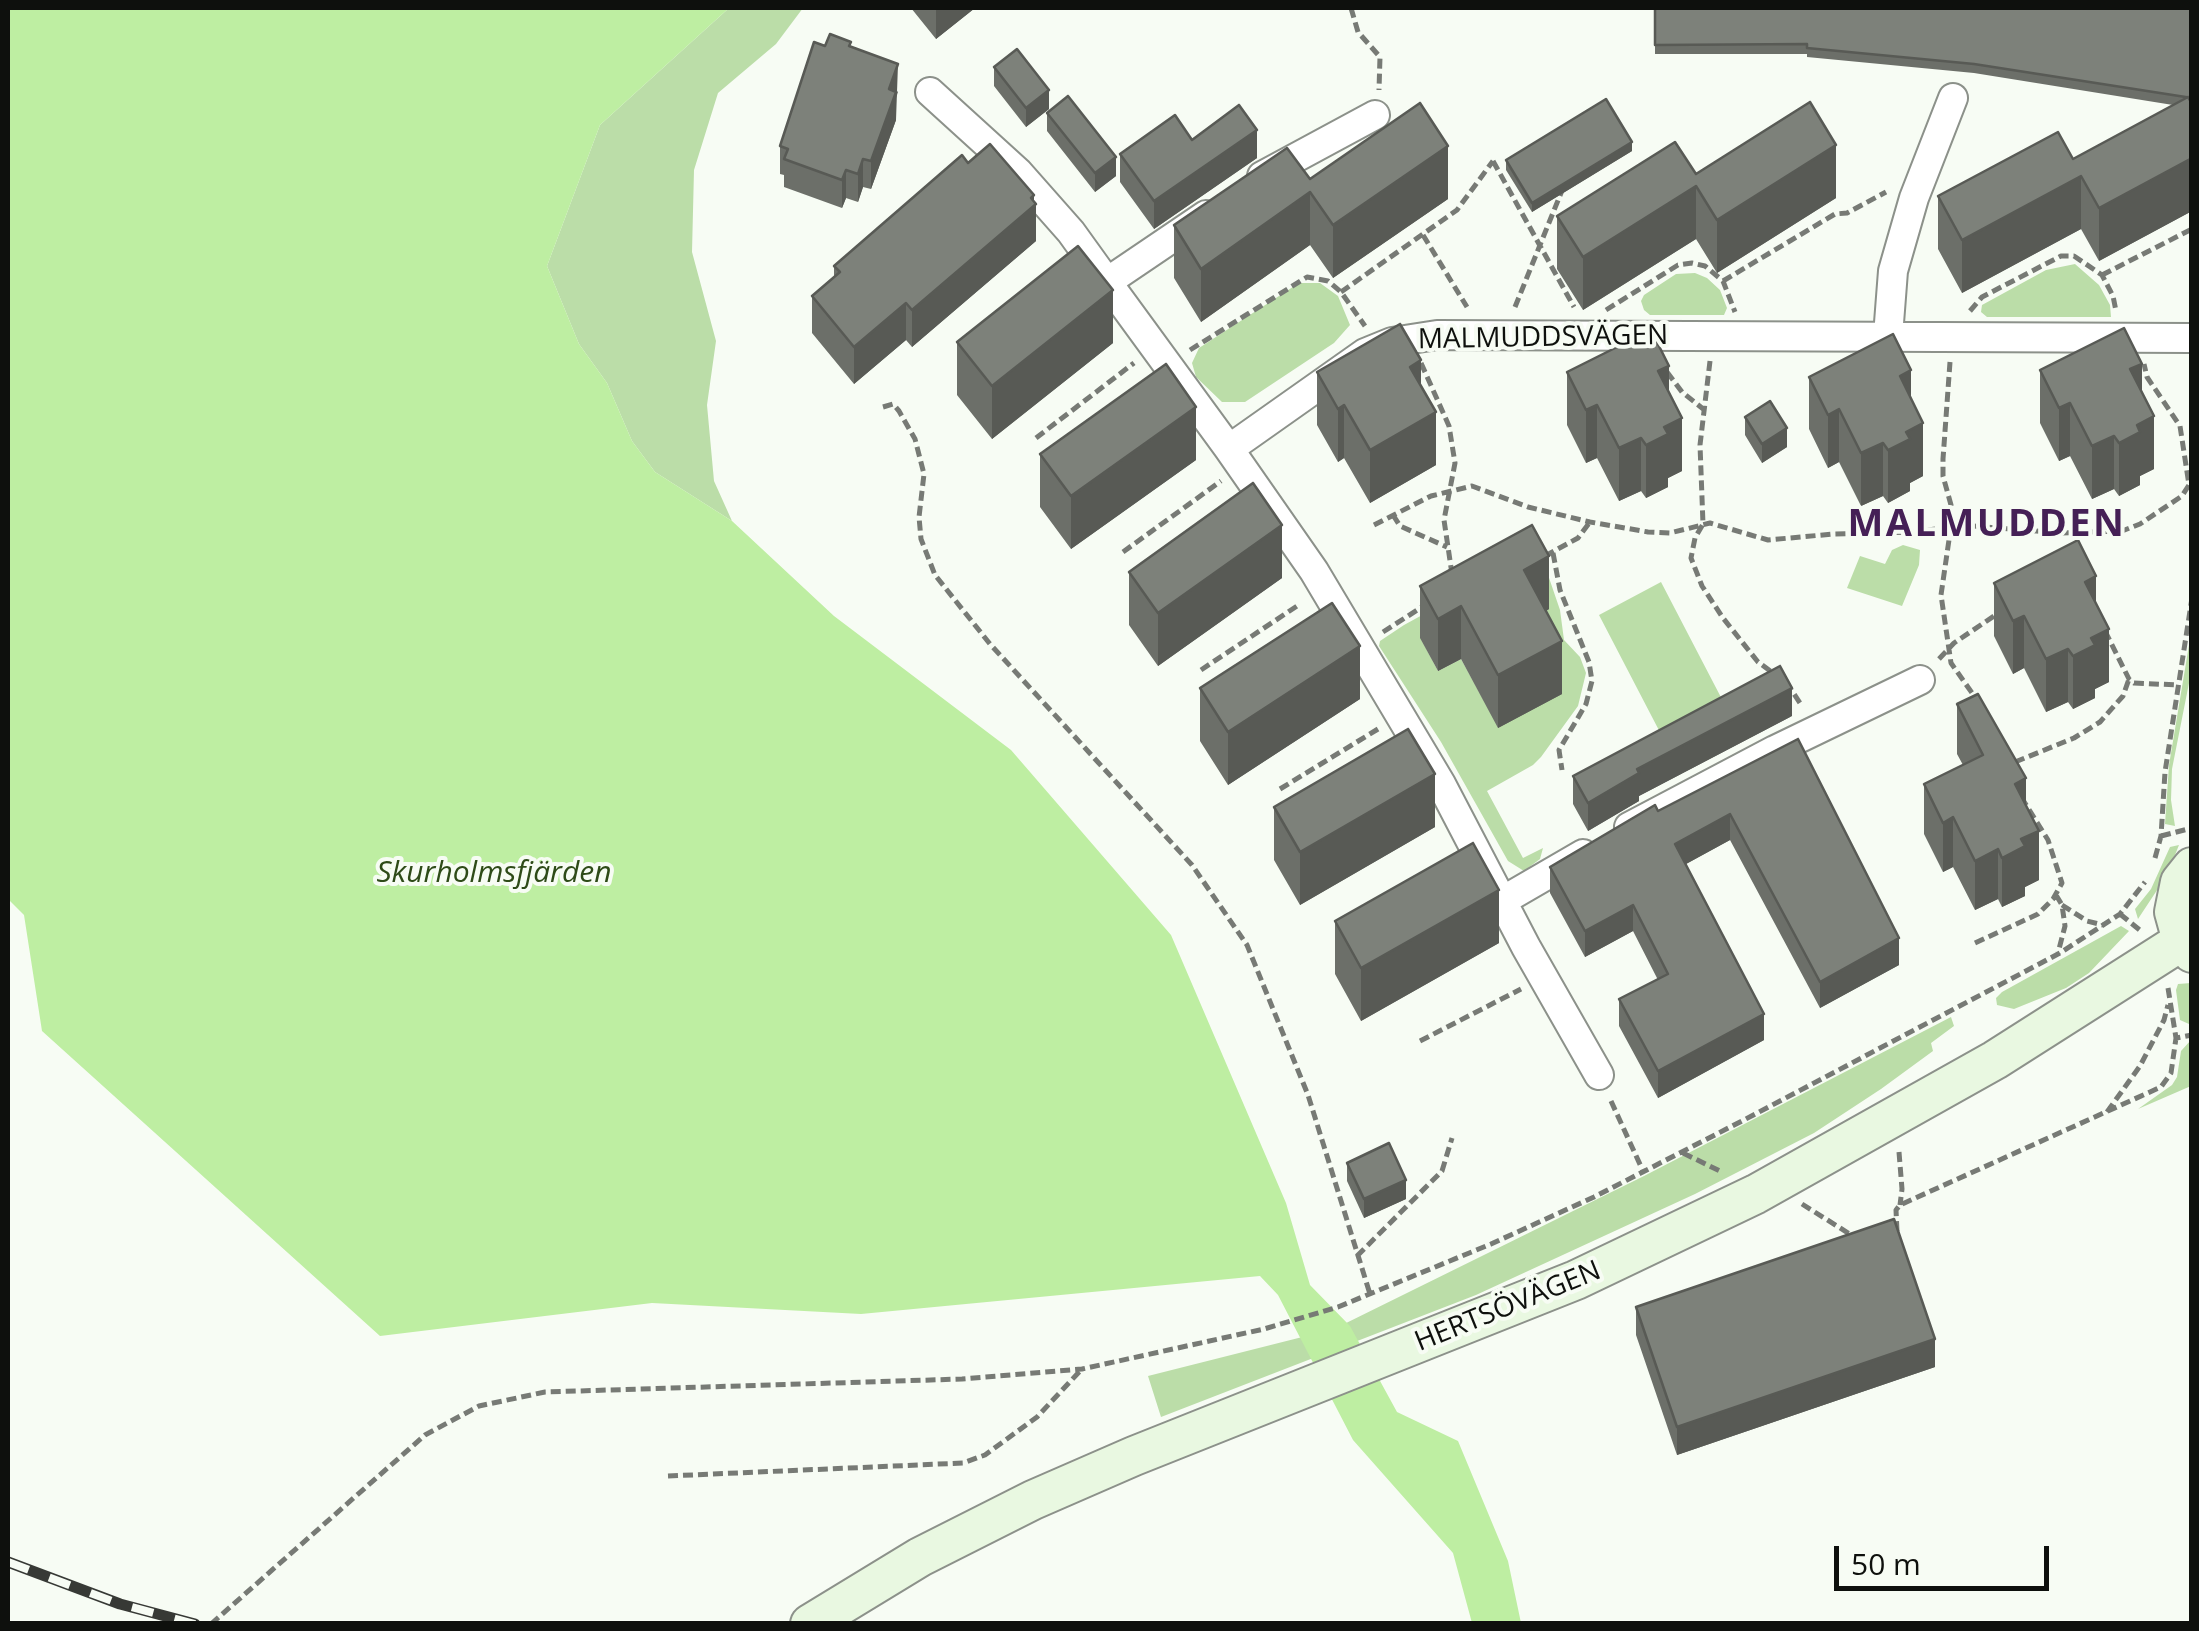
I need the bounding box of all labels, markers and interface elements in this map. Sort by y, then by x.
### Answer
street label: MALMUDDSVÄGEN [1417,319,1669,357]
district label: MALMUDDEN [1848,502,2126,548]
water label: Skurholmsfjärden [376,855,612,891]
street label: HERTSÖVÄGEN [1410,1254,1606,1360]
scale bar [1839,1526,2054,1588]
text: 50 m [1851,1543,1921,1584]

